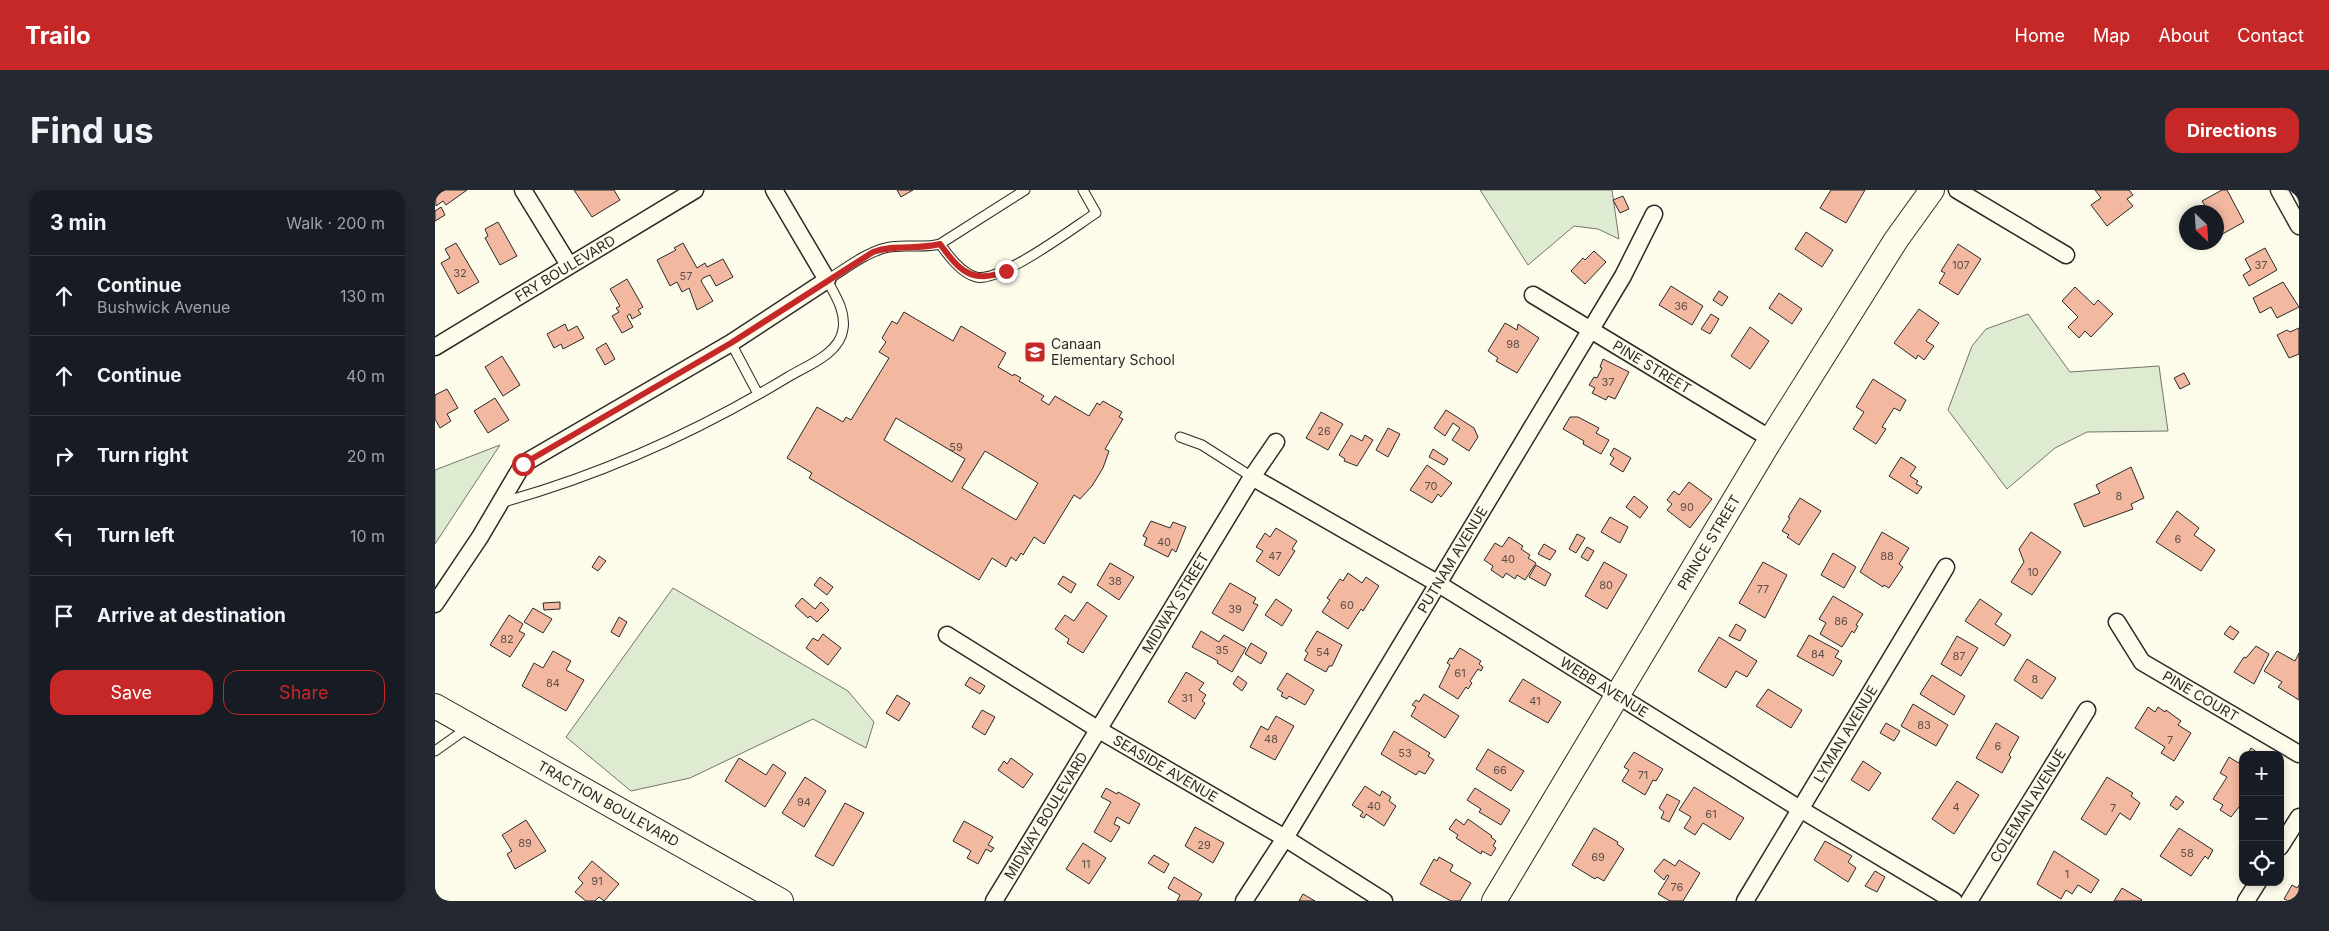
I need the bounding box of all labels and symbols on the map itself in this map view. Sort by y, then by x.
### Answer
north arrow [2179,205,2224,250]
street label: FRY BOULEVARD [511,231,618,305]
house number: 107 [1952,258,1970,272]
house number: 37 [2254,258,2268,272]
route end [995,260,1018,283]
house number: 32 [453,266,467,280]
house number: 57 [680,269,692,283]
house number: 36 [1674,299,1688,313]
place label: Canaan Elementary School [1051,335,1175,368]
street label: PINE STREET [1610,336,1694,397]
house number: 98 [1506,337,1520,351]
school or university icon: Canaan Elementary School [1023,340,1047,364]
house number: 37 [1601,375,1615,389]
house number: 26 [1317,424,1331,438]
house number: 59 [949,440,963,454]
route start [512,453,535,476]
house number: 70 [1425,479,1438,493]
house number: 8 [2116,489,2123,503]
street label: PRINCE STREET [1674,492,1744,593]
house number: 90 [1680,500,1694,514]
street label: PUTNAM AVENUE [1413,503,1491,616]
house number: 6 [2175,532,2182,546]
house number: 40 [1157,535,1171,549]
street label: MIDWAY STREET [1138,549,1212,656]
house number: 47 [1268,549,1282,563]
house number: 88 [1880,549,1894,563]
house number: 40 [1501,552,1515,566]
house number: 10 [2027,565,2039,579]
house number: 38 [1108,574,1122,588]
house number: 80 [1599,578,1613,592]
house number: 77 [1757,582,1769,596]
house number: 60 [1340,598,1354,612]
house number: 39 [1228,602,1242,616]
house number: 86 [1834,614,1848,628]
house number: 82 [500,632,514,646]
house number: 35 [1215,643,1229,657]
house number: 54 [1316,645,1330,659]
house number: 84 [1811,647,1825,661]
house number: 87 [1952,649,1966,663]
street label: WEBB AVENUE [1557,653,1652,720]
house number: 61 [1454,666,1466,680]
street label: PINE COURT [2160,667,2242,725]
house number: 8 [2032,672,2039,686]
house number: 84 [546,676,560,690]
street label: LYMAN AVENUE [1809,682,1881,785]
house number: 31 [1181,691,1193,705]
house number: 41 [1529,694,1541,708]
house number: 83 [1917,718,1931,732]
street label: SEASIDE AVENUE [1110,731,1221,805]
house number: 48 [1264,732,1278,746]
house number: 7 [2167,733,2173,747]
house number: 6 [1995,739,2002,753]
house number: 53 [1398,746,1412,760]
street label: COLEMAN AVENUE [1986,746,2069,865]
street label: MIDWAY BOULEVARD [1000,749,1091,882]
street label: TRACTION BOULEVARD [535,757,682,850]
house number: 66 [1493,763,1507,777]
house number: 71 [1638,768,1648,782]
house number: 94 [797,795,811,809]
house number: 40 [1367,799,1381,813]
house number: 4 [1952,800,1960,814]
house number: 7 [2110,801,2116,815]
house number: 61 [1705,807,1717,821]
house number: 89 [518,836,532,850]
house number: 29 [1197,838,1211,852]
house number: 58 [2180,846,2194,860]
house number: 69 [1591,850,1605,864]
house number: 11 [1082,857,1090,871]
house number: 1 [2065,867,2069,881]
house number: 91 [591,874,603,888]
house number: 76 [1671,880,1684,894]

